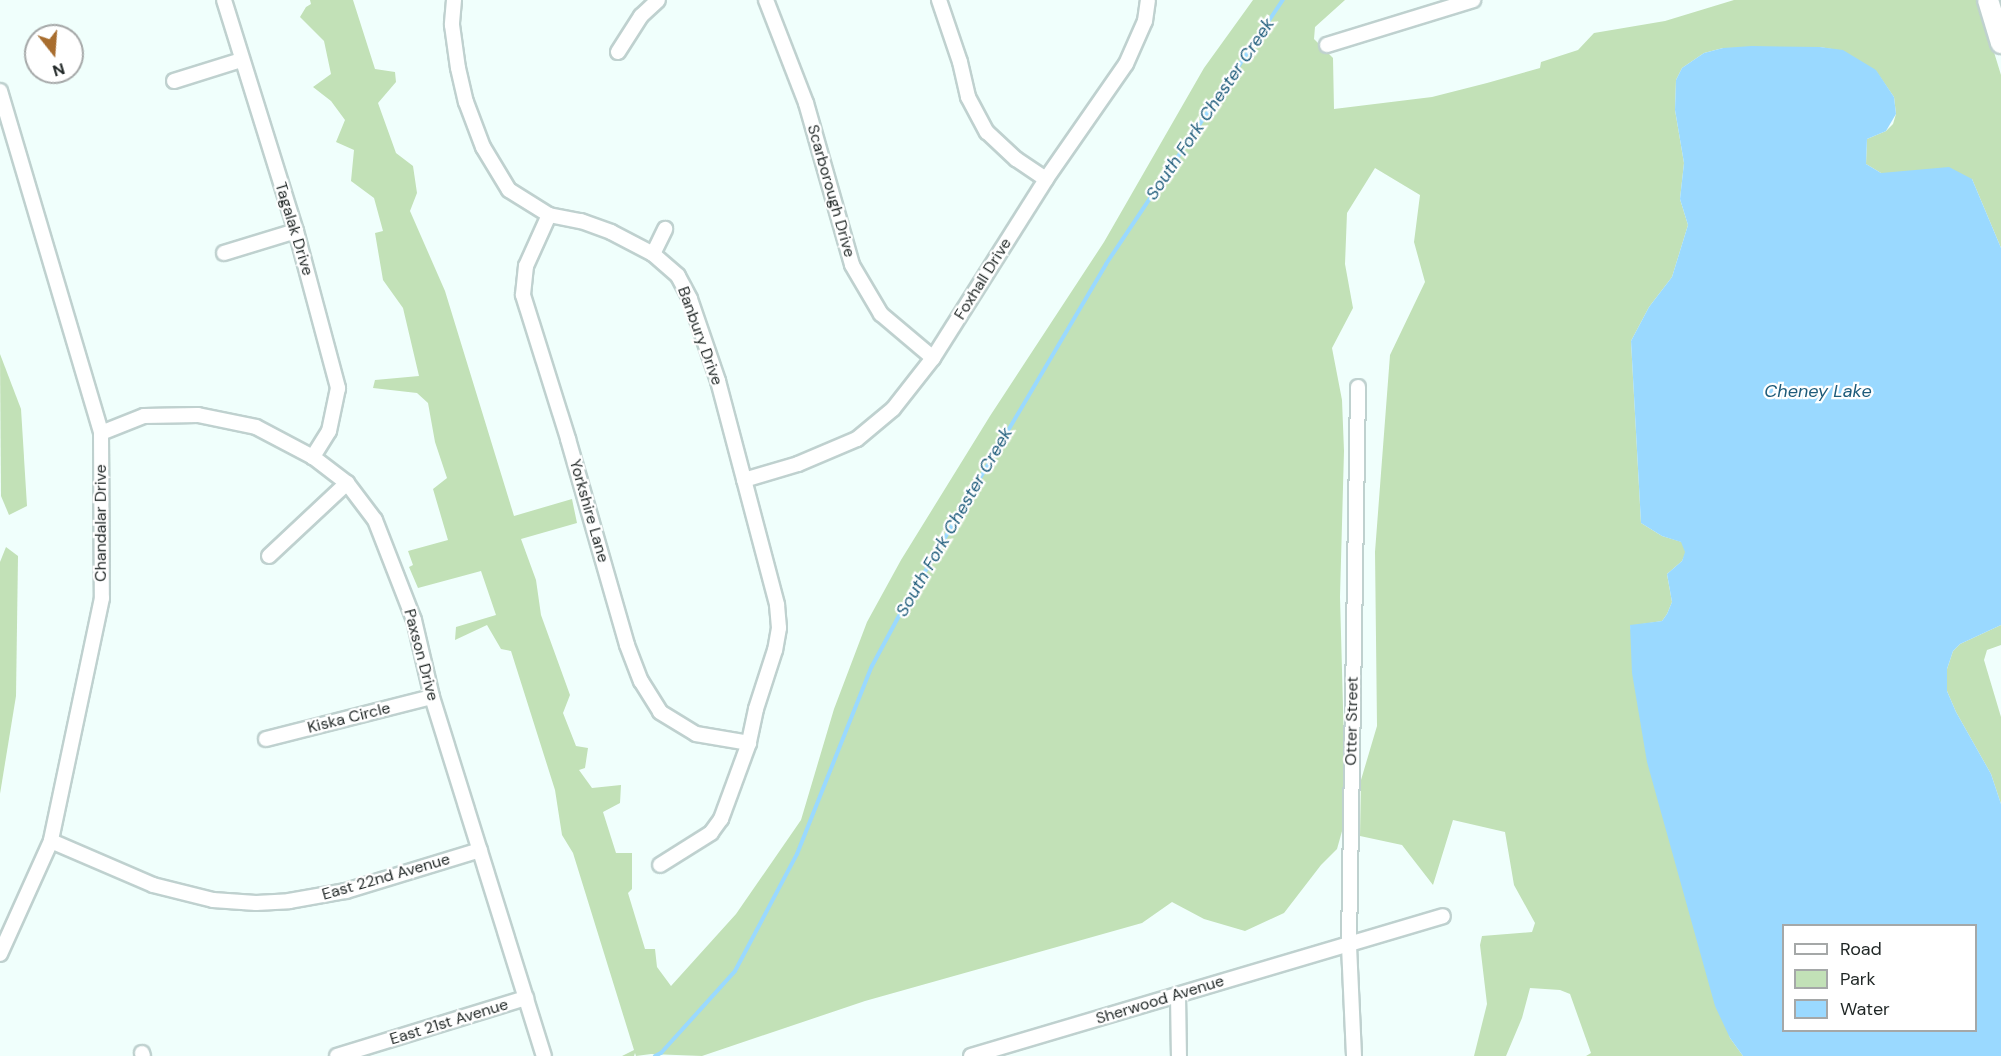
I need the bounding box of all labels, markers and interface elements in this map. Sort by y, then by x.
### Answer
water label: South Fork Chester Creek [1141,14,1279,204]
north arrow [24,24,84,84]
text: N [50,58,67,82]
street label: Scarborough Drive [803,122,859,260]
street label: Tagalak Drive [271,180,317,278]
street label: Foxhall Drive [950,235,1016,323]
street label: Banbury Drive [673,284,727,388]
water label: Cheney Lake [1764,380,1872,402]
water label: South Fork Chester Creek [891,424,1017,620]
street label: Yorkshire Lane [565,457,613,565]
street label: Chandalar Drive [91,464,111,582]
street label: Paxson Drive [400,607,442,703]
street label: Otter Street [1342,676,1362,766]
street label: Kiska Circle [305,698,393,738]
street label: East 22nd Avenue [320,850,452,904]
legend [1782,924,1977,1032]
text: Road [1840,937,1882,961]
text: Park [1840,967,1876,991]
street label: Sherwood Avenue [1094,971,1226,1029]
street label: East 21st Avenue [388,995,510,1049]
text: Water [1840,997,1890,1021]

